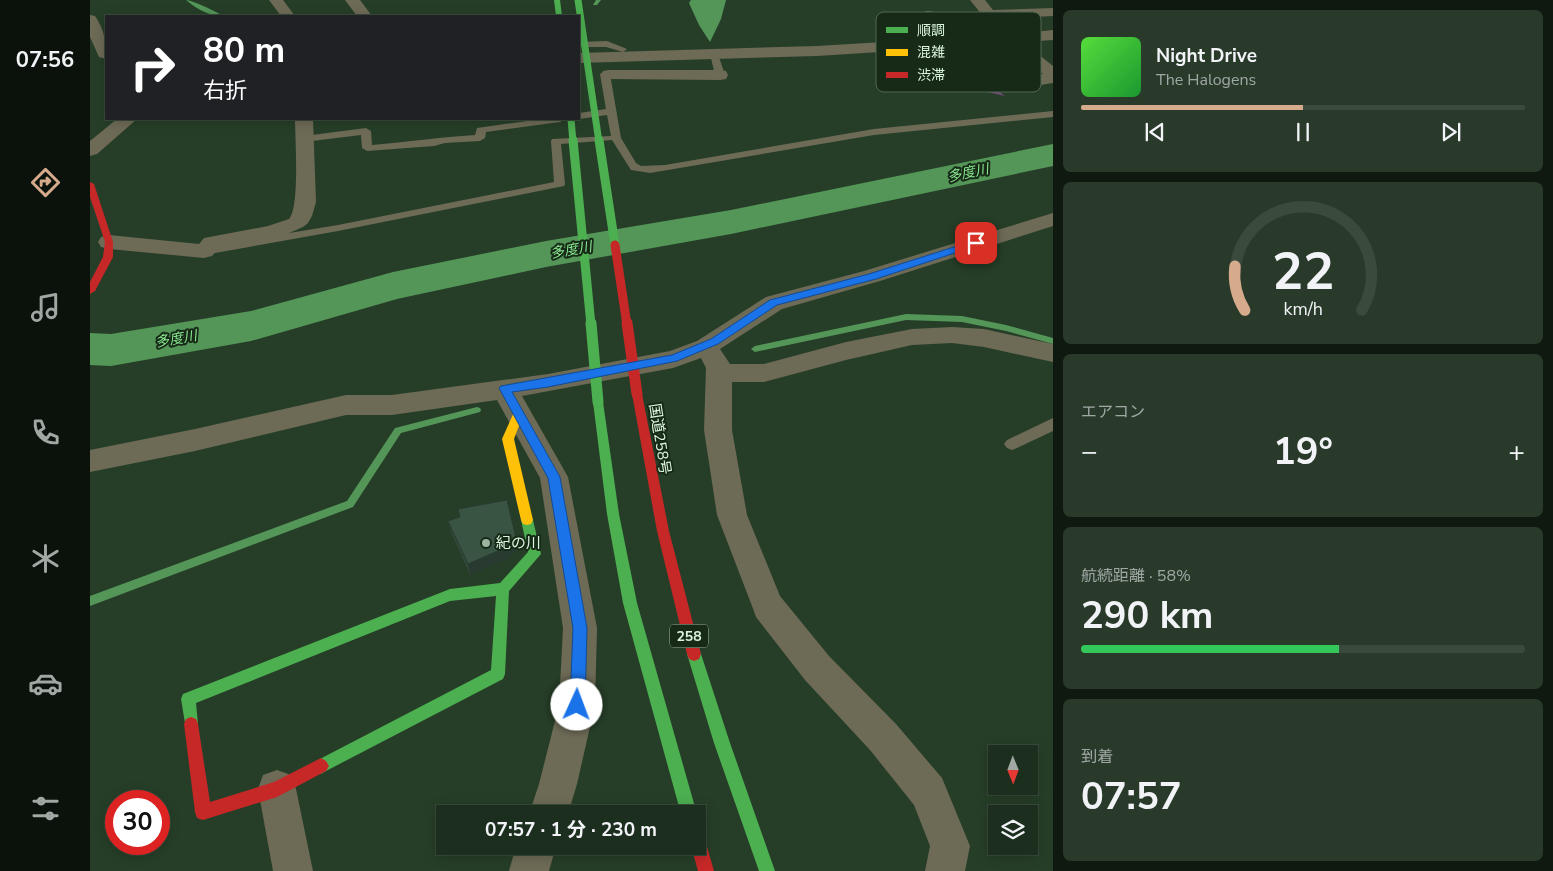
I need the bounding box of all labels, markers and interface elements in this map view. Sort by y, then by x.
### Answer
legend [876,12,1041,92]
text: 順調 [917,21,945,40]
text: 80 m [203,27,285,74]
icon: right [120,35,185,100]
text: 混雑 [917,43,945,62]
text: Night Drive [1156,43,1257,69]
text: 07:56 [16,45,74,75]
text: 渋滞 [917,66,945,85]
text: The Halogens [1156,69,1256,91]
text: 右折 [203,76,247,106]
icon: previous [1141,118,1169,146]
icon: pause [1289,118,1317,146]
icon: next [1437,118,1465,146]
water label: 多度川 [945,159,992,187]
icon: directions [28,165,63,200]
pin [955,222,997,264]
icon: arrive [962,229,990,257]
text: 22 [1272,236,1334,307]
water label: 多度川 [549,237,595,263]
icon: music [28,290,63,325]
text: km/h [1283,297,1323,321]
water label: 多度川 [154,326,200,352]
text: エアコン [1081,401,1145,423]
street label: 国道258号 [644,402,676,476]
icon: phone [28,415,63,450]
text: 19° [1273,426,1333,477]
text: − [1081,433,1098,471]
text: + [1508,433,1525,471]
place label: 紀の川 [496,533,541,553]
marker: 紀の川 [480,537,492,549]
icon: climate [28,541,63,576]
text: 航続距離 · 58% [1081,565,1191,587]
text: 290 km [1081,590,1213,641]
road number: 258 [670,624,708,648]
icon: car [28,666,63,701]
position arrow [550,678,602,730]
north arrow [988,745,1038,795]
map controls [988,745,1038,855]
text: 到着 [1081,746,1113,768]
text: 07:57 [1081,771,1182,822]
speed limit sign: 30 [105,790,170,855]
icon: filters [28,791,63,826]
button: layers [988,805,1038,855]
text: 07:57 · 1 分 · 230 m [485,817,657,843]

